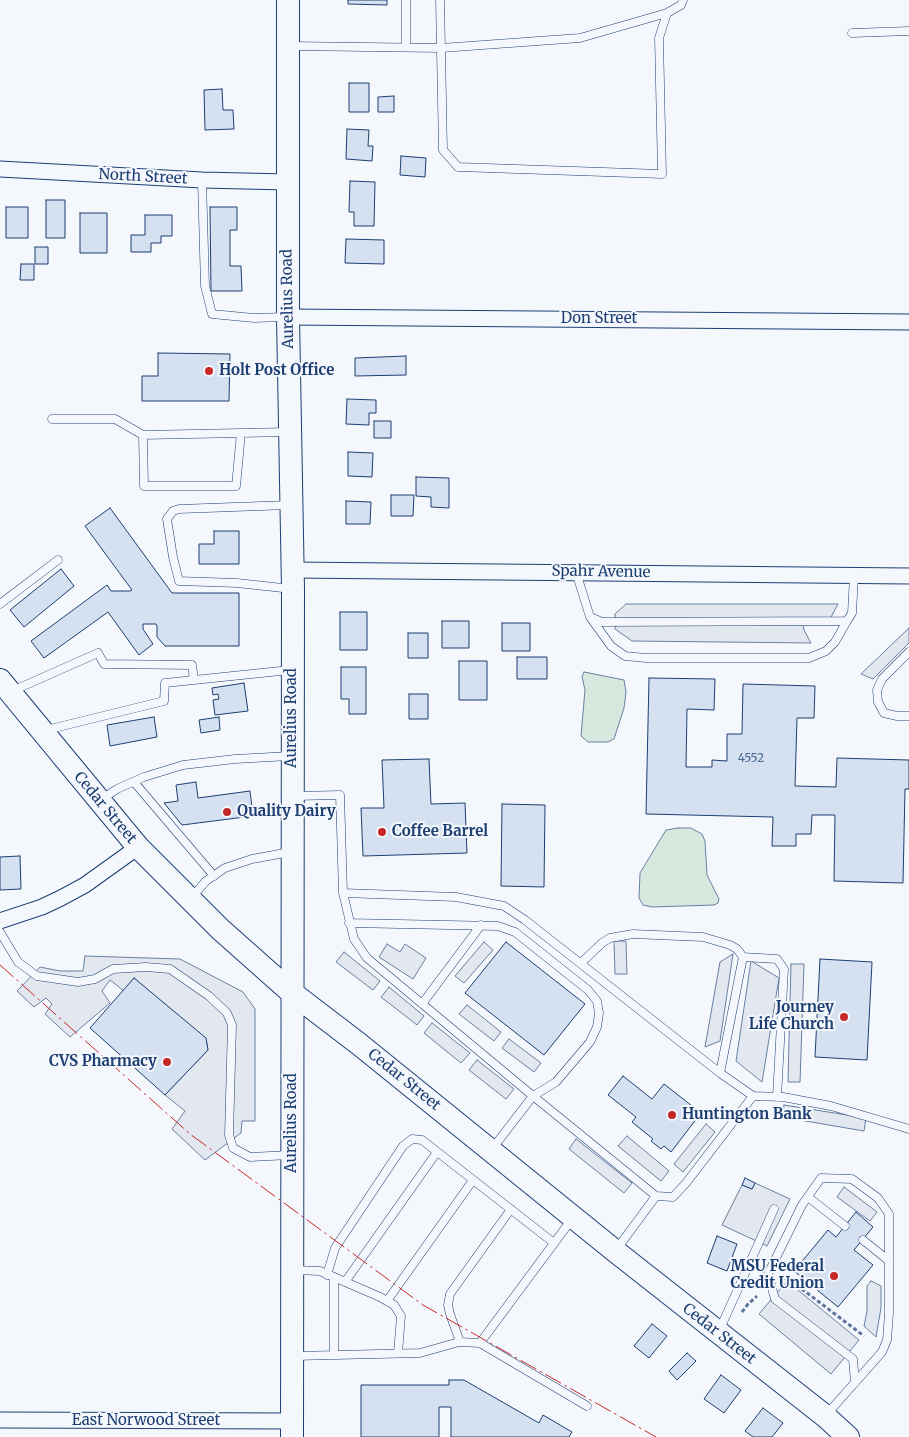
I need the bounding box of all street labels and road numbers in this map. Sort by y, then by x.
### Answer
street label: North Street [98,166,188,188]
street label: Aurelius Road [278,249,298,349]
street label: Don Street [561,310,637,328]
street label: Spahr Avenue [551,562,651,582]
street label: Aurelius Road [283,668,301,768]
street label: Cedar Street [70,768,140,848]
street label: Cedar Street [364,1045,444,1115]
street label: Aurelius Road [283,1073,301,1173]
street label: Cedar Street [679,1300,759,1368]
street label: East Norwood Street [72,1412,220,1430]

